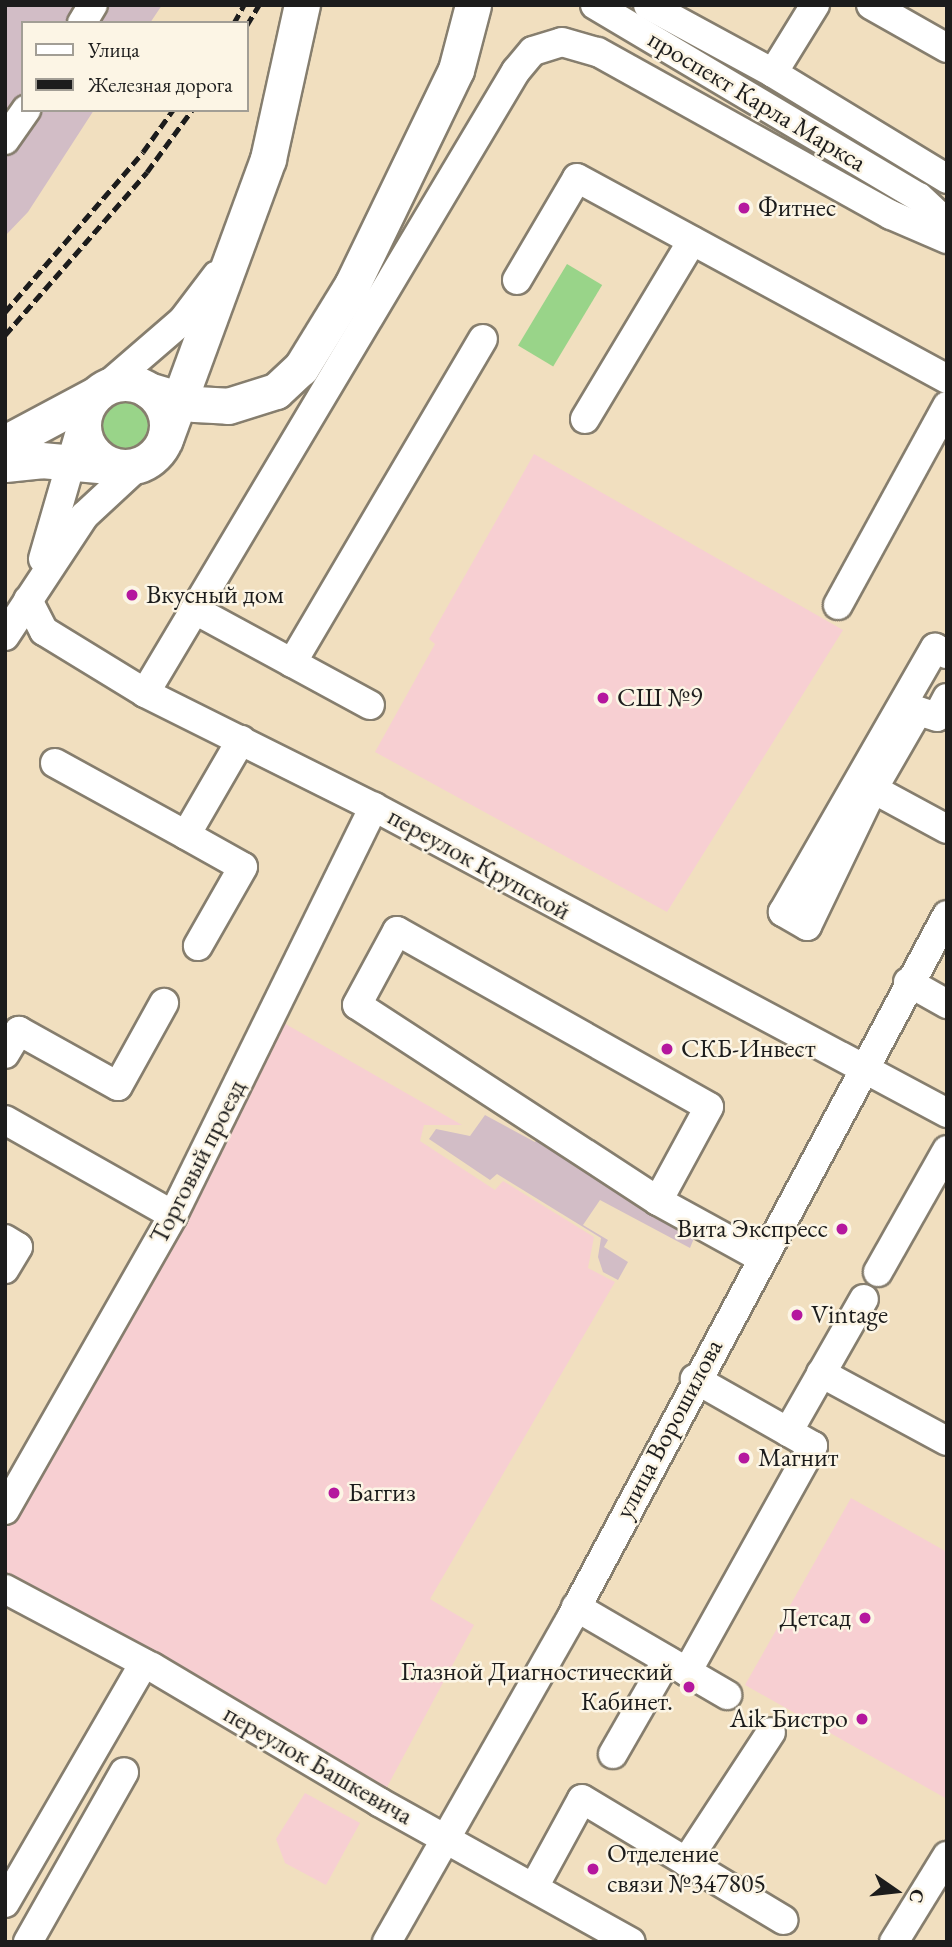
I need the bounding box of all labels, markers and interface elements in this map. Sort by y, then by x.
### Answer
legend [21,21,248,112]
street label: проспект Карла Маркса [642,24,872,178]
text: Улица [88,36,140,63]
text: Железная дорога [88,71,233,98]
place label: Фитнес [758,192,836,224]
marker: Фитнес [736,200,752,216]
place label: Вкусный дом [146,579,284,611]
marker: Вкусный дом [124,587,140,603]
place label: СШ №9 [617,682,703,714]
marker: СШ №9 [595,690,611,706]
street label: переулок Крупской [382,801,576,927]
place label: СКБ-Инвест [681,1033,816,1065]
marker: СКБ-Инвест [659,1041,675,1057]
street label: Торговый проезд [143,1075,253,1249]
place label: Вита Экспресс [677,1213,828,1245]
marker: Вита Экспресс [834,1221,850,1237]
place label: Vintage [811,1299,888,1331]
marker: Vintage [789,1307,805,1323]
street label: улица Ворошилова [609,1334,729,1524]
place label: Магнит [758,1442,838,1474]
marker: Магнит [736,1450,752,1466]
place label: Баггиз [348,1477,416,1509]
marker: Баггиз [326,1485,342,1501]
place label: Детсад [779,1602,851,1634]
marker: Детсад [857,1610,873,1626]
place label: Глазной Диагностический Кабинет. [401,1656,673,1718]
marker: Глазной Диагностический Кабинет. [679,1677,699,1697]
street label: переулок Башкевича [218,1698,418,1832]
place label: Aik Бистро [730,1703,848,1735]
marker: Aik Бистро [854,1711,870,1727]
place label: Отделение связи №347805 [607,1838,766,1899]
north arrow [861,1856,931,1926]
marker: Отделение связи №347805 [585,1861,601,1877]
text: С [903,1887,931,1906]

